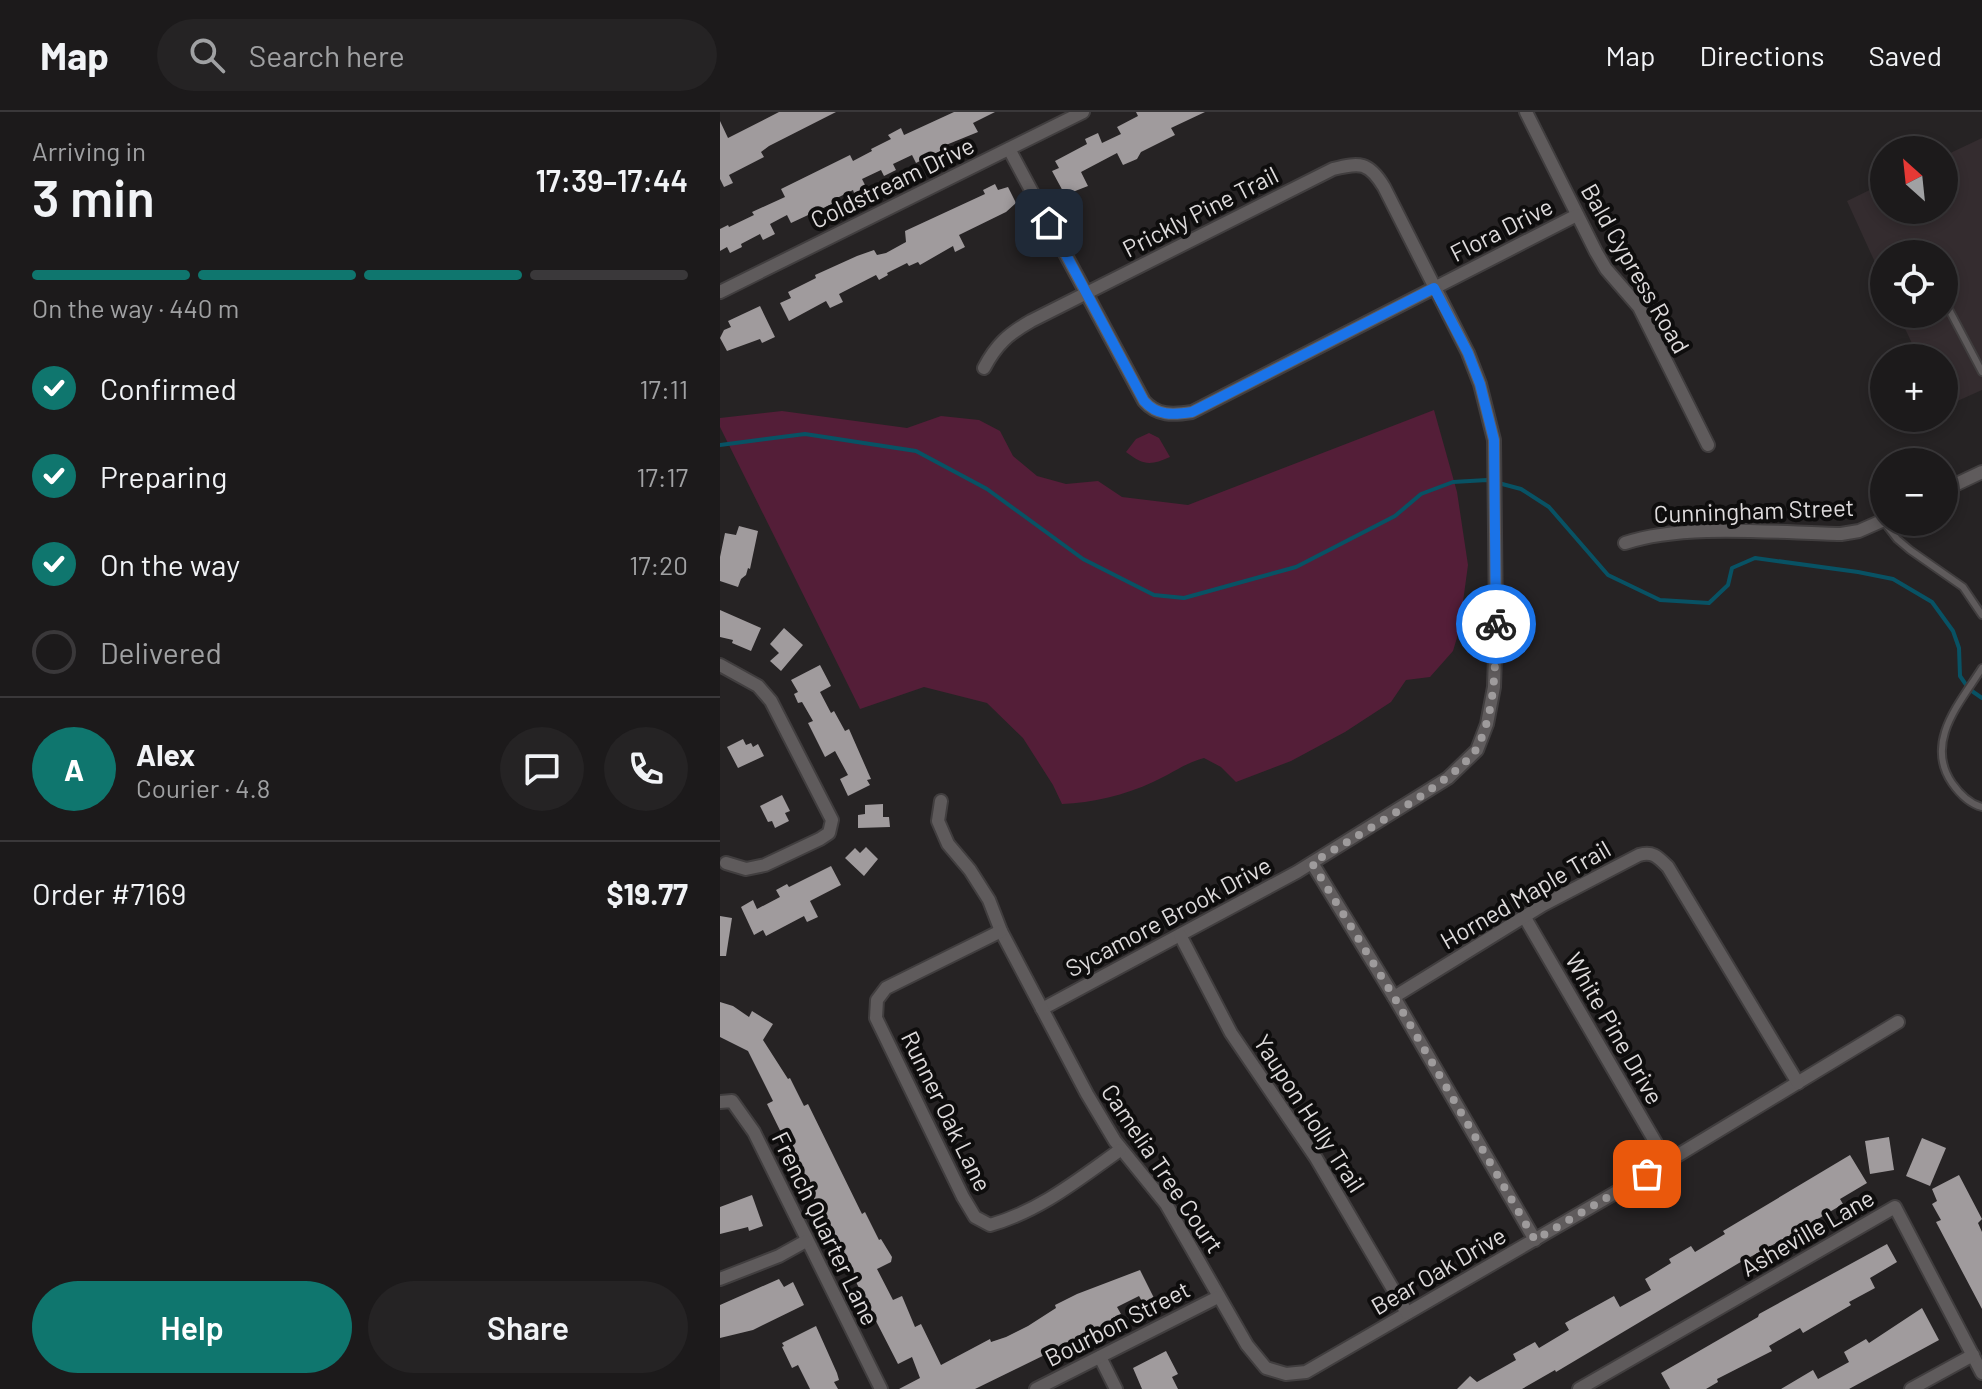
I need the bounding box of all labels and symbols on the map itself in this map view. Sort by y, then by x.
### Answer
street label: Coldstream Drive [806,130,978,234]
north arrow [1870,136,1958,224]
street label: Prickly Pine Trail [1117,159,1283,263]
street label: Bald Cypress Road [1576,178,1696,358]
pin [1015,189,1083,257]
street label: Flora Drive [1445,191,1557,267]
street label: Cunningham Street [1653,492,1855,528]
courier [1456,584,1536,664]
street label: Horned Maple Trail [1435,834,1615,954]
street label: Sycamore Brook Drive [1060,850,1276,982]
street label: White Pine Drive [1560,947,1670,1109]
street label: Runner Oak Lane [896,1026,998,1196]
street label: Yaupon Holly Trail [1248,1029,1372,1197]
street label: Camelia Tree Court [1096,1078,1230,1258]
street label: French Quarter Lane [767,1126,885,1330]
pin [1613,1140,1681,1208]
street label: Asheville Lane [1735,1182,1879,1282]
street label: Bear Oak Drive [1365,1220,1511,1320]
street label: Bourbon Street [1040,1274,1194,1372]

